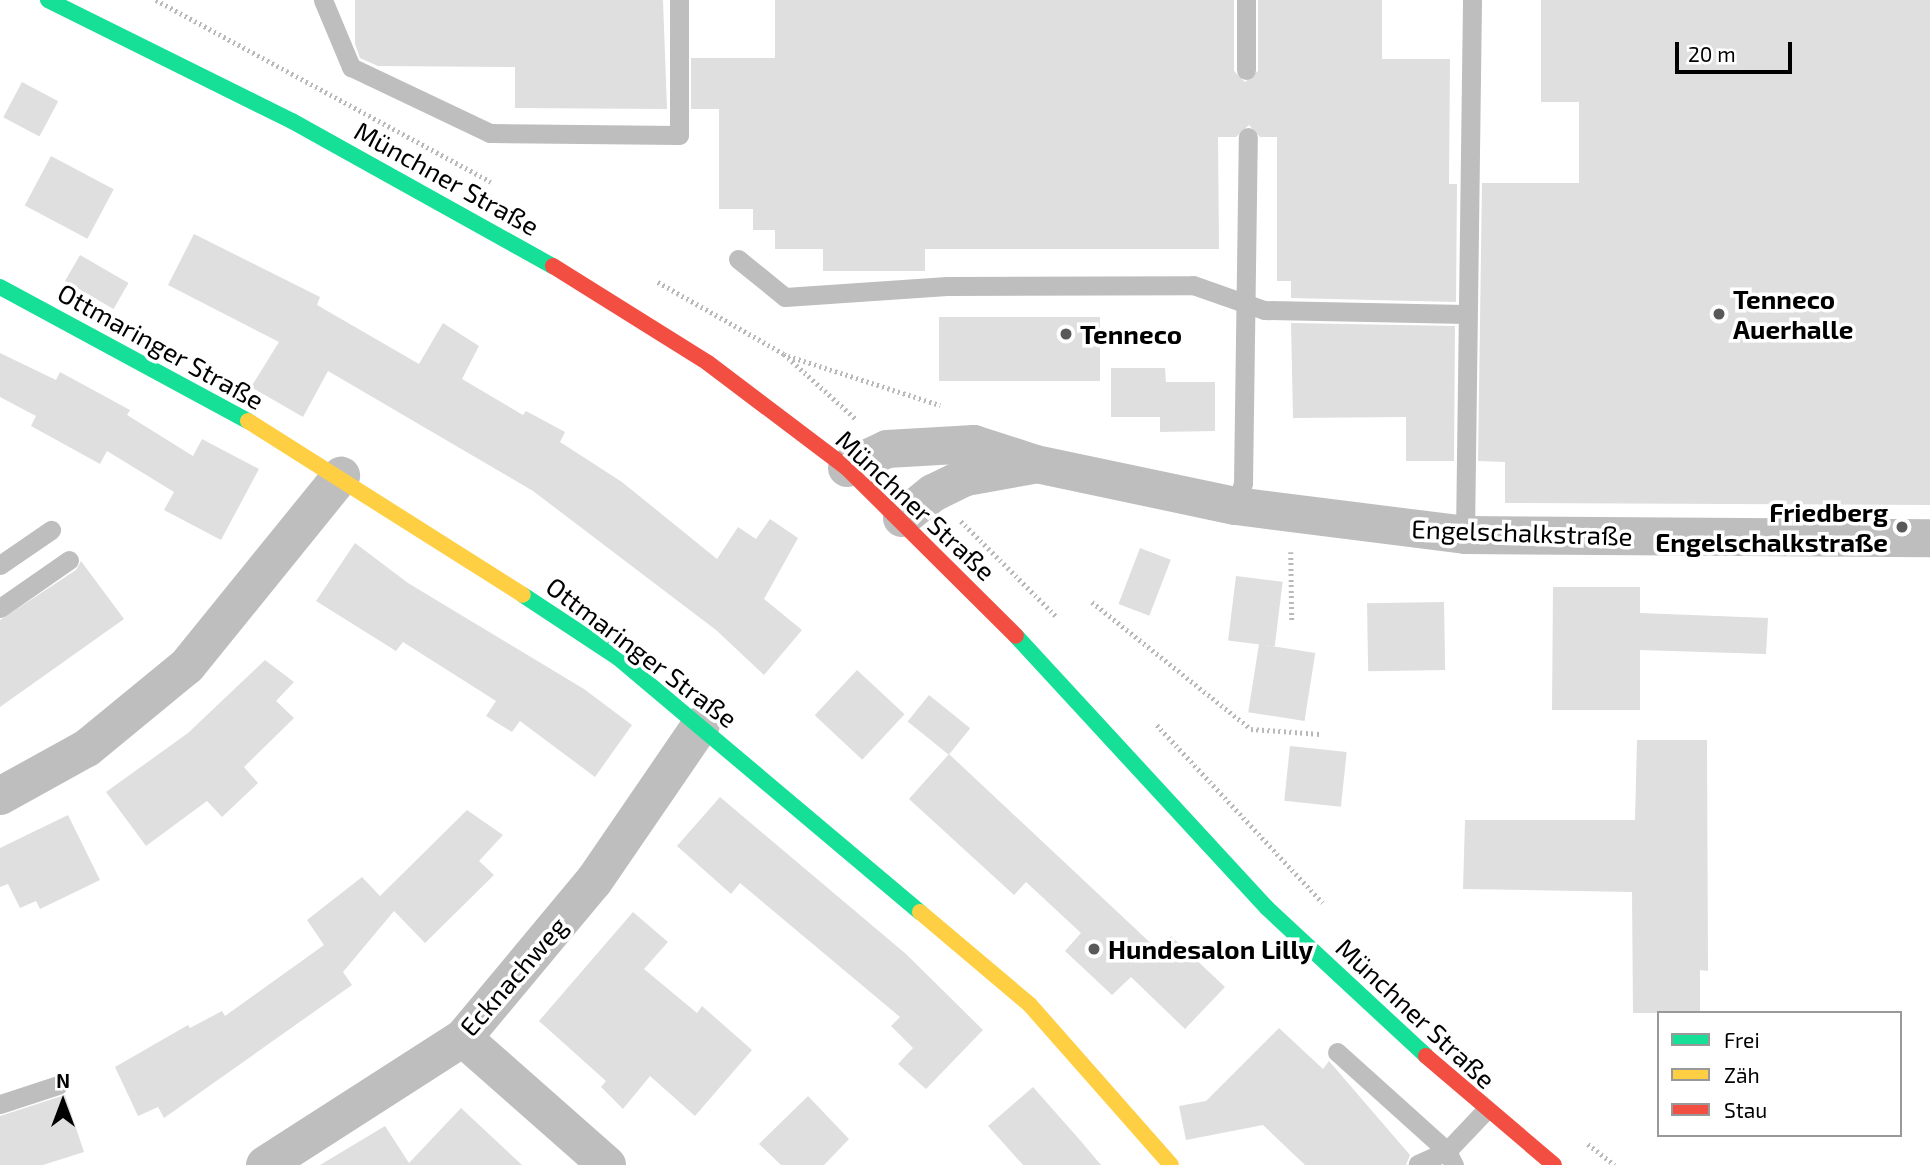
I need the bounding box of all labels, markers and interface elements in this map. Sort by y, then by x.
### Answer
scale bar [1678,28,1795,72]
text: 20 m [1688,41,1736,66]
street label: Münchner Straße [349,114,545,242]
street label: Ottmaringer Straße [52,276,270,416]
place label: Tenneco Auerhalle [1733,283,1853,344]
marker: Tenneco Auerhalle [1711,306,1727,322]
place label: Tenneco [1080,318,1182,350]
marker: Tenneco [1058,326,1074,342]
street label: Münchner Straße [830,423,1002,587]
place label: Friedberg Engelschalkstraße [1655,496,1888,558]
street label: Engelschalkstraße [1411,513,1633,551]
marker: Friedberg Engelschalkstraße [1894,519,1910,535]
street label: Ottmaringer Straße [540,570,744,734]
street label: Ecknachweg [453,910,573,1042]
street label: Münchner Straße [1330,931,1502,1095]
place label: Hundesalon Lilly [1108,933,1313,965]
marker: Hundesalon Lilly [1086,941,1102,957]
legend [1657,1011,1902,1137]
text: Frei [1724,1027,1760,1052]
text: Zäh [1724,1062,1760,1087]
north arrow [28,1067,98,1137]
text: N [56,1069,70,1092]
text: Stau [1724,1097,1767,1122]

